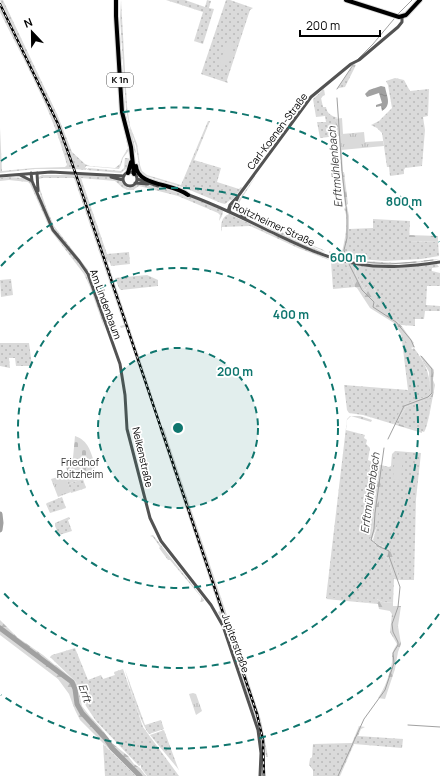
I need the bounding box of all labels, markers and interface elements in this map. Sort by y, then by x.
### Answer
north arrow [12,12,52,52]
scale bar [300,12,380,38]
text: N [22,14,35,31]
text: 200 m [306,17,340,34]
road number: K 1n [107,73,133,87]
street label: Carl-Koenen-Straße [244,90,311,172]
water label: Erftmühlenbach [323,125,346,208]
text: 800 m [386,193,422,210]
street label: Roitzheimer Straße [231,199,317,249]
text: 600 m [330,249,366,266]
street label: Am Lindenbaum [87,267,125,341]
text: 400 m [273,306,309,323]
text: 200 m [217,363,253,380]
centre of rings [171,421,185,435]
street label: Nelkenstraße [129,425,157,489]
water label: Erftmühlenbach [356,451,383,534]
park label: Friedhof Roitzheim [57,455,103,481]
street label: Jupiterstraße [219,612,253,675]
water label: Erft [75,682,96,706]

